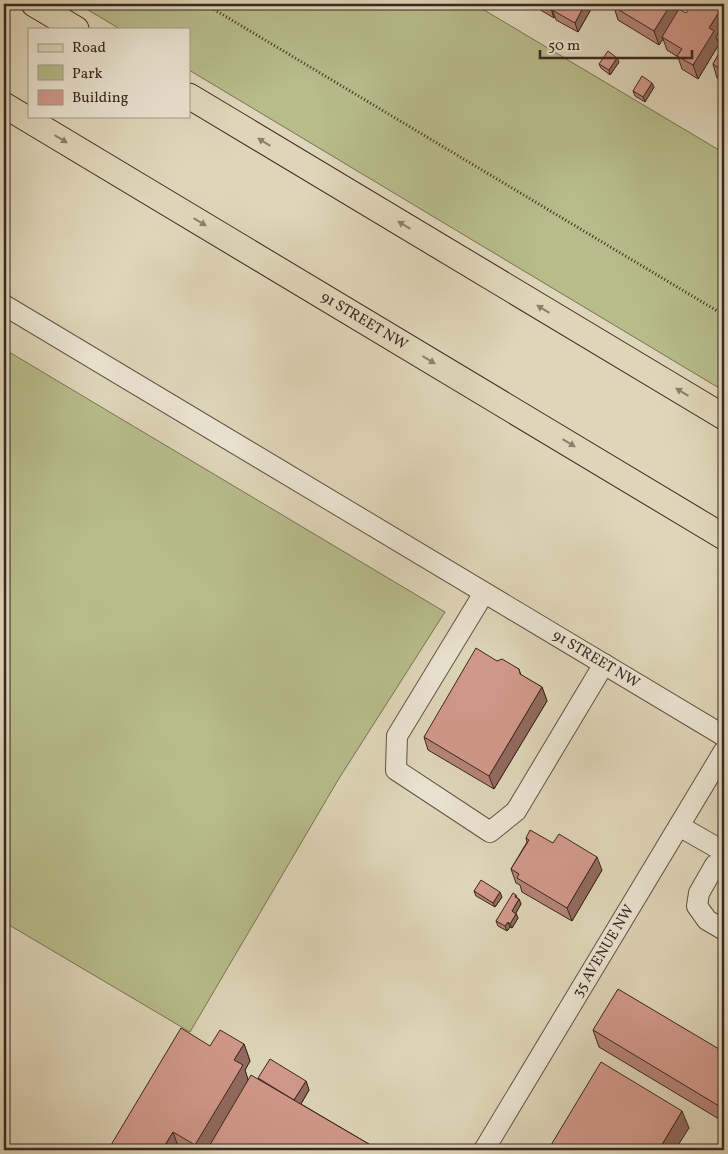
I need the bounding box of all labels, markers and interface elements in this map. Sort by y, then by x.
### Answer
legend [28,28,190,118]
scale bar [540,28,693,60]
text: 50 m [548,36,580,57]
text: Road [72,38,106,59]
text: Park [72,64,103,85]
text: Building [72,88,129,109]
one-way arrow [54,134,67,143]
one-way arrow [258,137,271,146]
one-way arrow [193,218,206,227]
one-way arrow [397,221,410,230]
street label: 91 STREET NW [317,287,412,355]
one-way arrow [537,304,550,313]
one-way arrow [423,355,436,364]
one-way arrow [676,388,689,397]
one-way arrow [562,439,575,448]
street label: 91 STREET NW [548,625,644,694]
street label: 35 AVENUE NW [568,901,640,1002]

